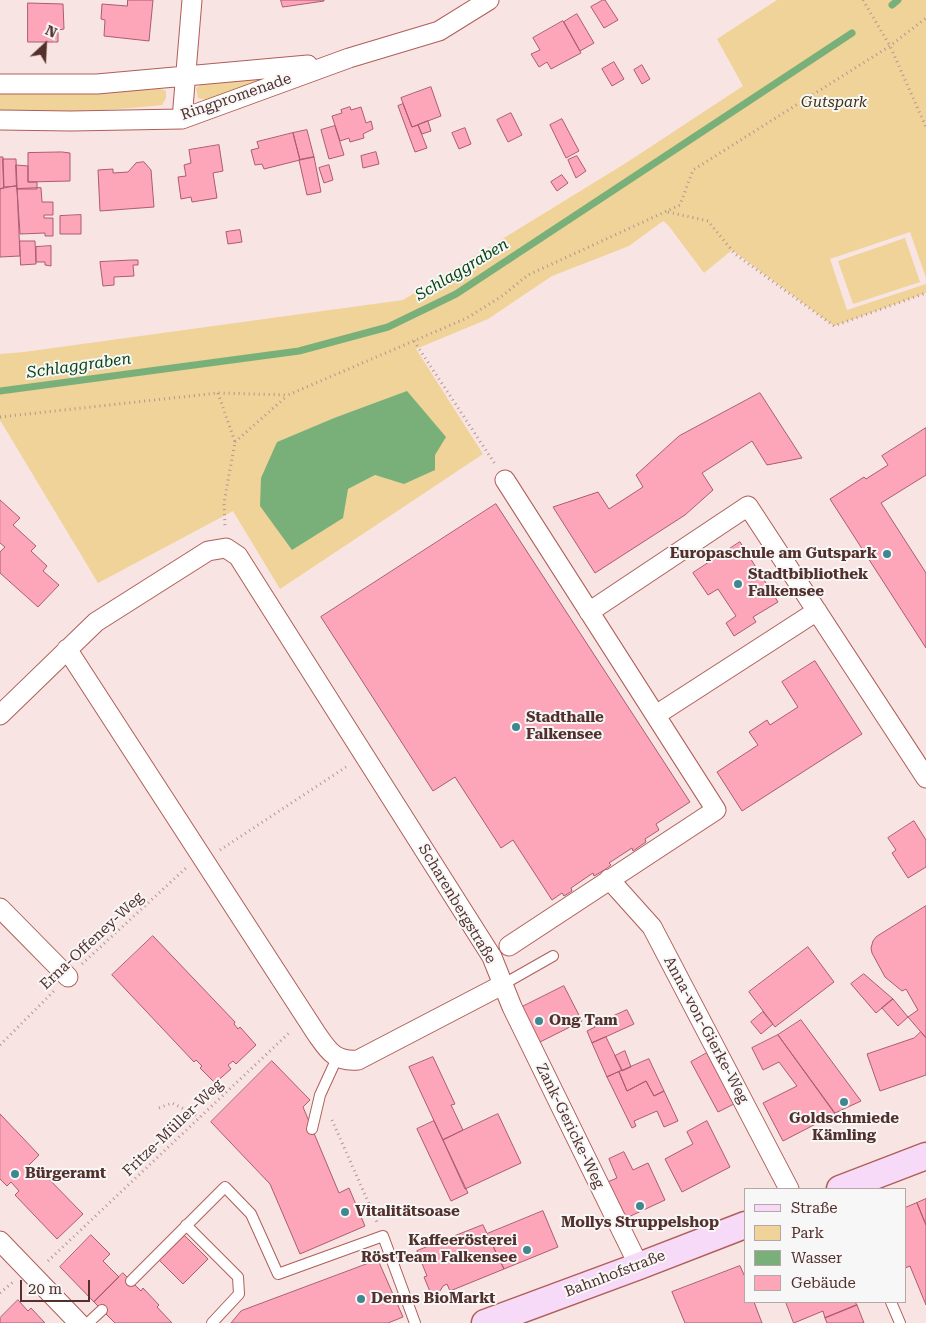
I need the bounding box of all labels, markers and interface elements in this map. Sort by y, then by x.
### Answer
north arrow [20,20,70,70]
text: N [43,22,60,41]
street label: Ringpromenade [178,70,294,124]
park label: Gutspark [801,94,867,112]
water label: Schlaggraben [412,235,512,305]
water label: Schlaggraben [26,349,132,383]
place label: Europaschule am Gutspark [670,545,877,563]
marker: Europaschule am Gutspark [881,548,893,560]
place label: Stadtbibliothek Falkensee [748,566,868,601]
marker: Stadtbibliothek Falkensee [732,578,744,590]
place label: Stadthalle Falkensee [526,709,604,744]
marker: Stadthalle Falkensee [510,721,522,733]
street label: Scharenbergstraße [414,841,500,967]
street label: Erna-Offeney-Weg [37,888,147,994]
street label: Anna-von-Gierke-Weg [660,953,752,1107]
place label: Ong Tam [549,1012,618,1030]
marker: Ong Tam [533,1015,545,1027]
street label: Zank-Gericke-Weg [532,1061,608,1191]
street label: Fritze-Müller-Weg [119,1076,227,1180]
marker: Goldschmiede Kämling [838,1096,850,1108]
place label: Goldschmiede Kämling [789,1110,899,1145]
place label: Bürgeramt [25,1165,106,1183]
marker: Bürgeramt [9,1168,21,1180]
legend [744,1188,906,1303]
text: Straße [791,1199,838,1217]
marker: Mollys Struppelshop [634,1200,646,1212]
place label: Vitalitätsoase [355,1203,460,1221]
marker: Vitalitätsoase [339,1206,351,1218]
place label: Mollys Struppelshop [561,1214,719,1232]
text: Park [791,1224,824,1242]
place label: Kaffeerösterei RöstTeam Falkensee [361,1232,517,1267]
marker: Kaffeerösterei RöstTeam Falkensee [521,1244,533,1256]
street label: Bahnhofstraße [562,1247,668,1301]
text: Wasser [791,1249,842,1267]
scale bar [22,1270,92,1302]
text: Gebäude [791,1274,856,1292]
text: 20 m [28,1280,62,1298]
place label: Denns BioMarkt [371,1290,495,1308]
marker: Denns BioMarkt [355,1293,367,1305]

